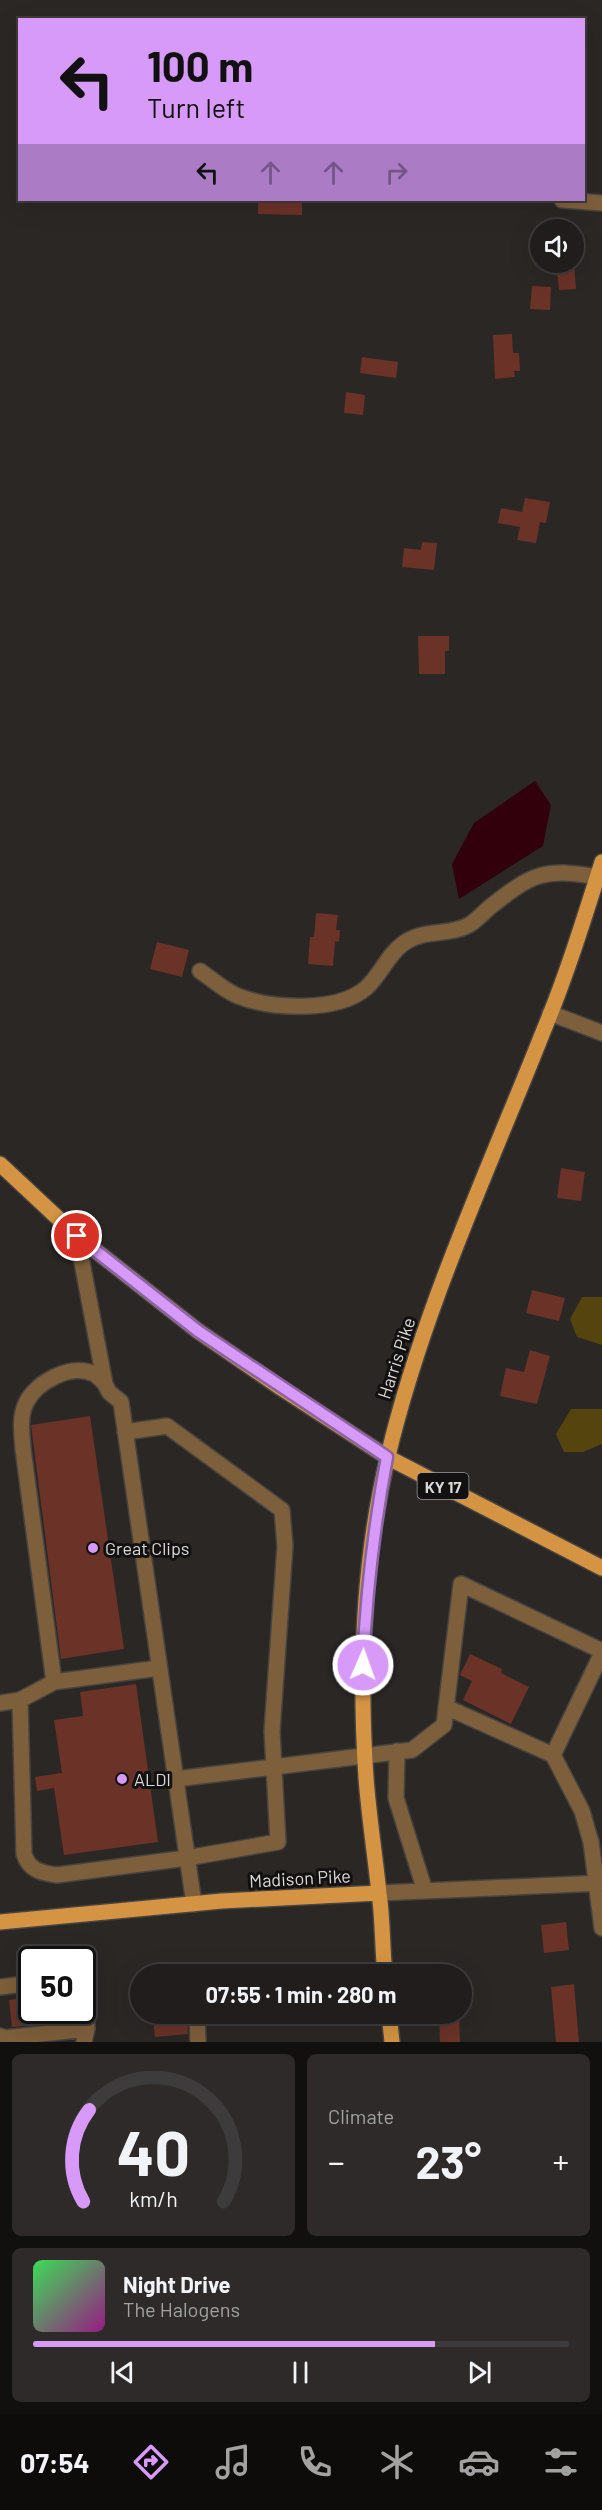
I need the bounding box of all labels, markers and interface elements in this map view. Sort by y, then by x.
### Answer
text: 100 m [147,40,253,90]
icon: left [48,42,126,120]
text: Turn left [147,91,245,123]
icon: left [191,156,224,189]
icon: ahead [254,156,287,189]
icon: ahead [317,156,350,189]
icon: right [380,156,413,189]
map controls [530,219,584,273]
button: sound [530,219,584,273]
pin [51,1210,102,1261]
icon: arrive [60,1219,93,1252]
street label: Harris Pike [372,1314,420,1402]
road number: KY 17 [418,1473,468,1499]
place label: Great Clips [105,1537,190,1559]
marker: Great Clips [86,1541,100,1555]
position arrow [331,1633,395,1697]
place label: ALDI [134,1768,171,1790]
marker: ALDI [115,1772,129,1786]
street label: Madison Pike [249,1864,351,1892]
speed limit sign: 50 [18,1946,96,2024]
text: 07:55 · 1 min · 280 m [206,1981,396,2007]
text: Climate [328,2104,394,2128]
text: 40 [117,2114,190,2188]
text: 23° [416,2134,481,2188]
text: − [328,2141,345,2181]
text: + [552,2141,569,2181]
text: km/h [129,2186,178,2211]
text: Night Drive [123,2271,231,2297]
text: The Halogens [123,2297,240,2321]
icon: previous [106,2356,139,2389]
icon: pause [284,2356,317,2389]
icon: next [463,2356,496,2389]
icon: directions [130,2441,172,2483]
icon: music [212,2441,254,2483]
icon: phone [294,2441,336,2483]
icon: climate [376,2441,418,2483]
icon: car [458,2441,500,2483]
icon: filters [540,2441,582,2483]
text: 07:54 [20,2446,90,2478]

